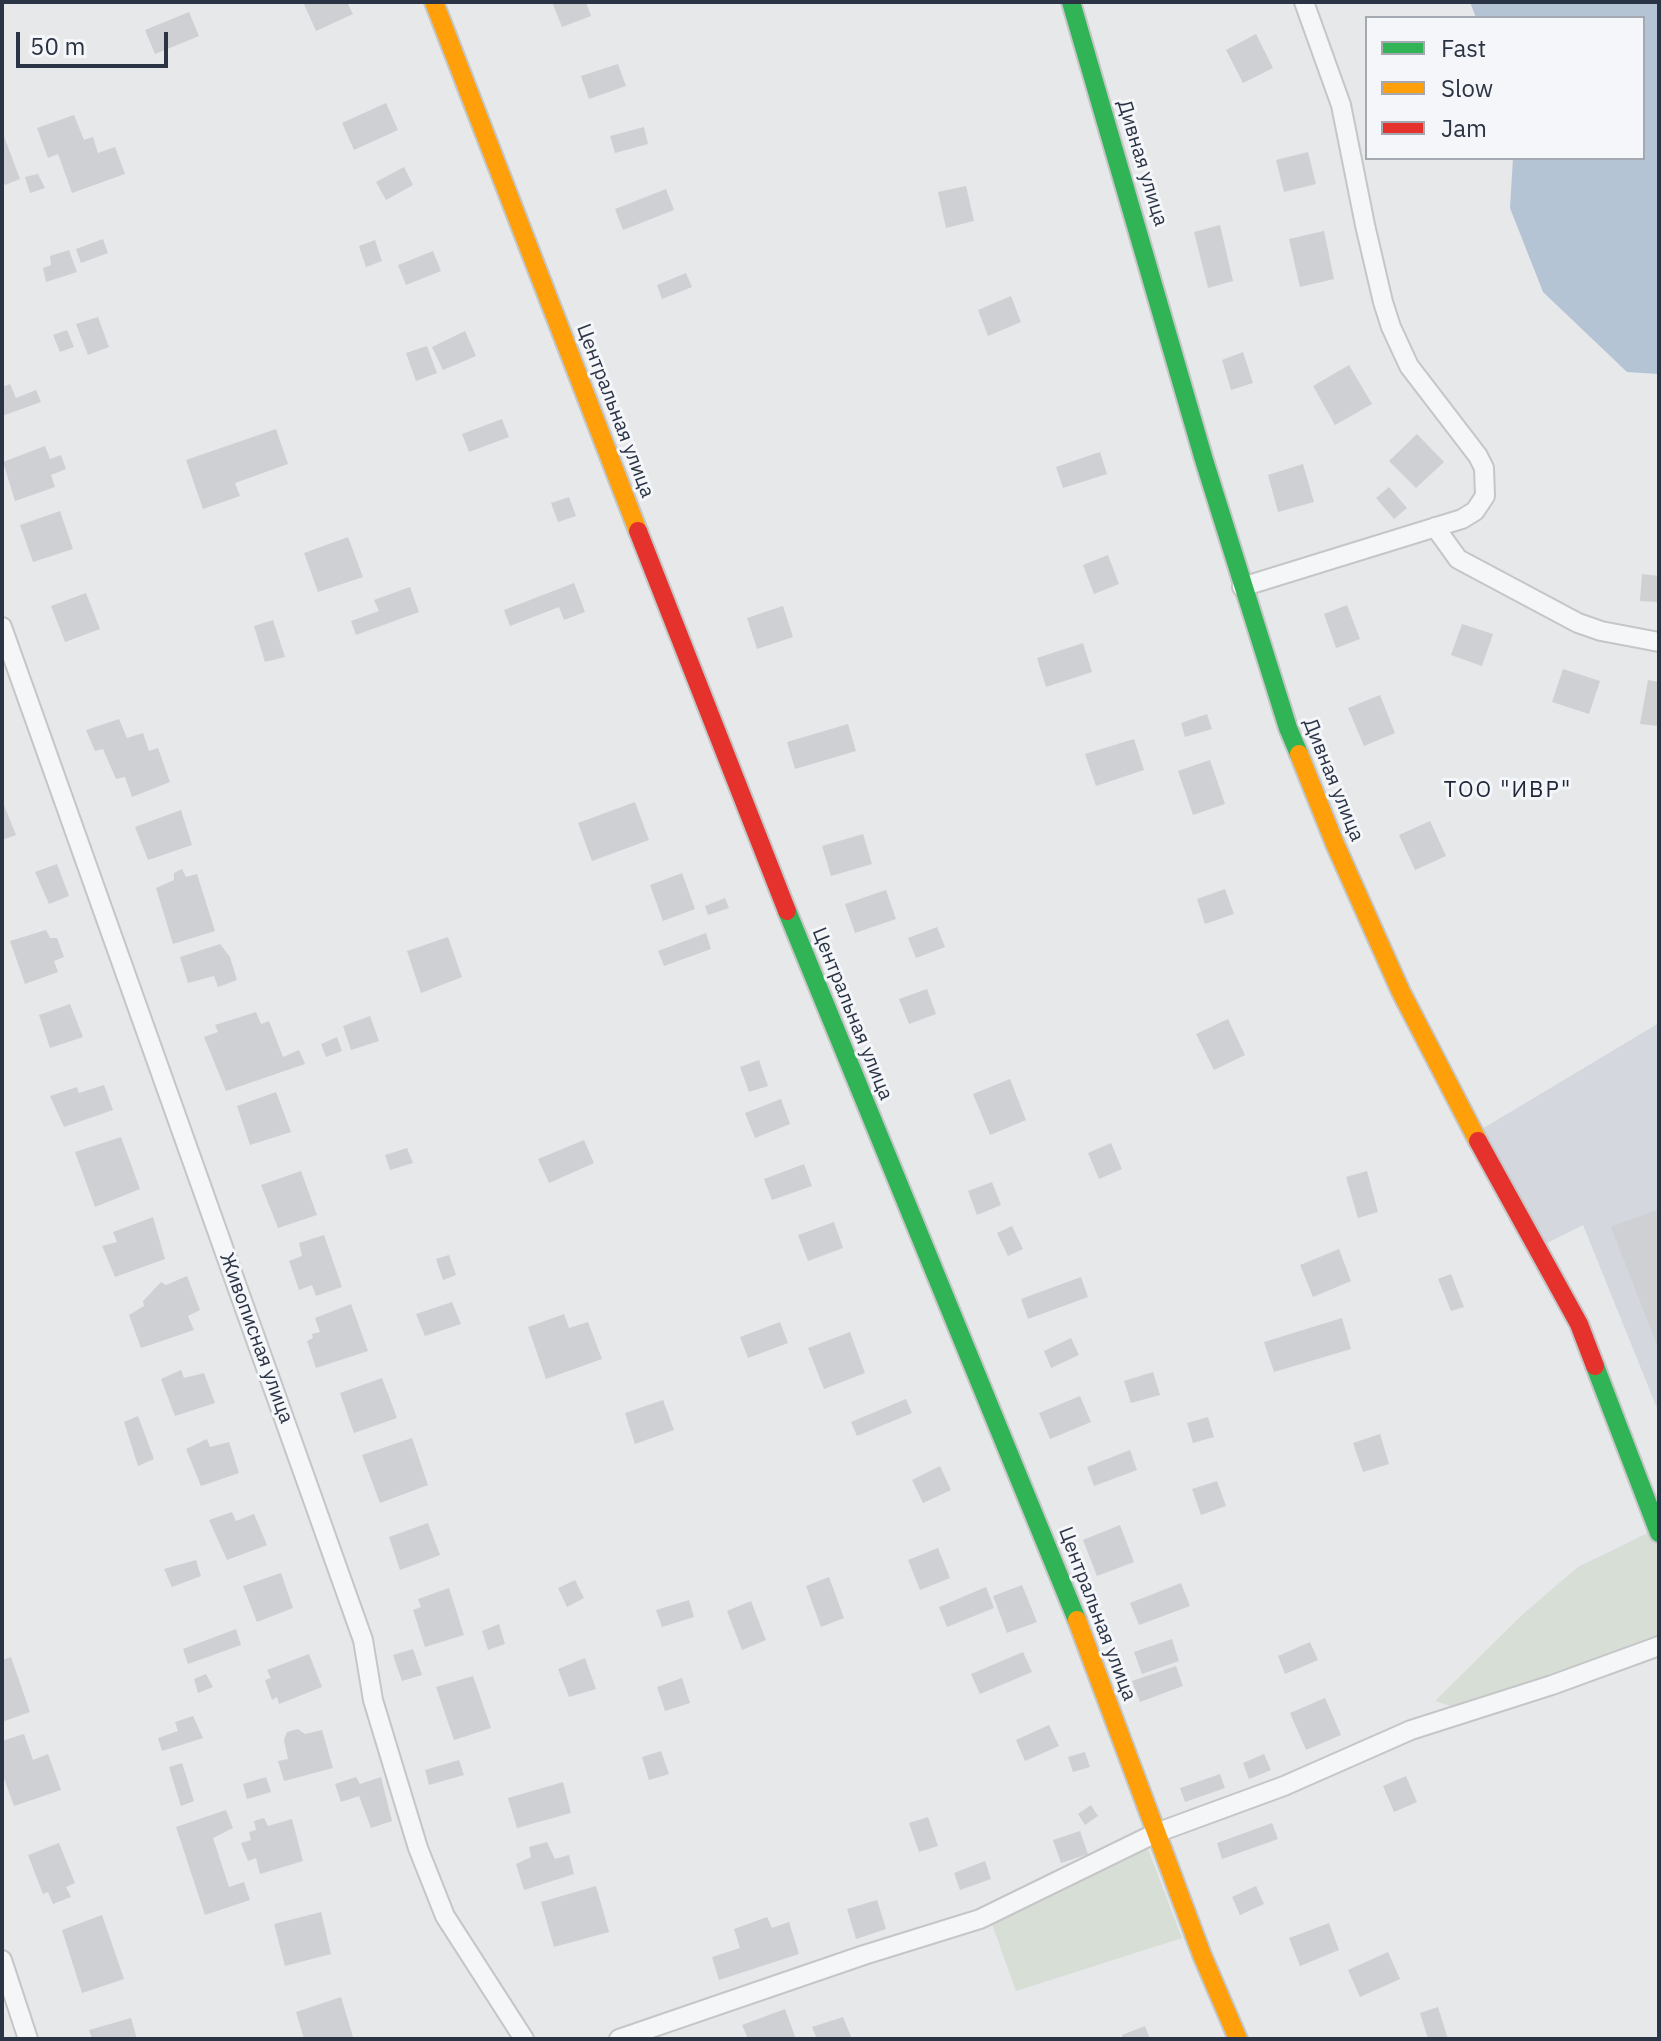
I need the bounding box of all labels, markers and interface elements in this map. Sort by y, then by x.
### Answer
scale bar [20,16,172,66]
legend [1365,16,1645,160]
text: 50 m [30,30,85,62]
text: Fast [1441,32,1486,64]
text: Slow [1441,72,1493,104]
street label: Дивная улица [1111,97,1173,229]
text: Jam [1441,112,1487,144]
street label: Центральная улица [571,321,659,501]
street label: Дивная улица [1297,715,1369,845]
district label: ТОО "ИВР" [1444,778,1572,804]
street label: Центральная улица [806,924,898,1104]
street label: Живописная улица [214,1249,298,1427]
street label: Центральная улица [1053,1524,1141,1704]

